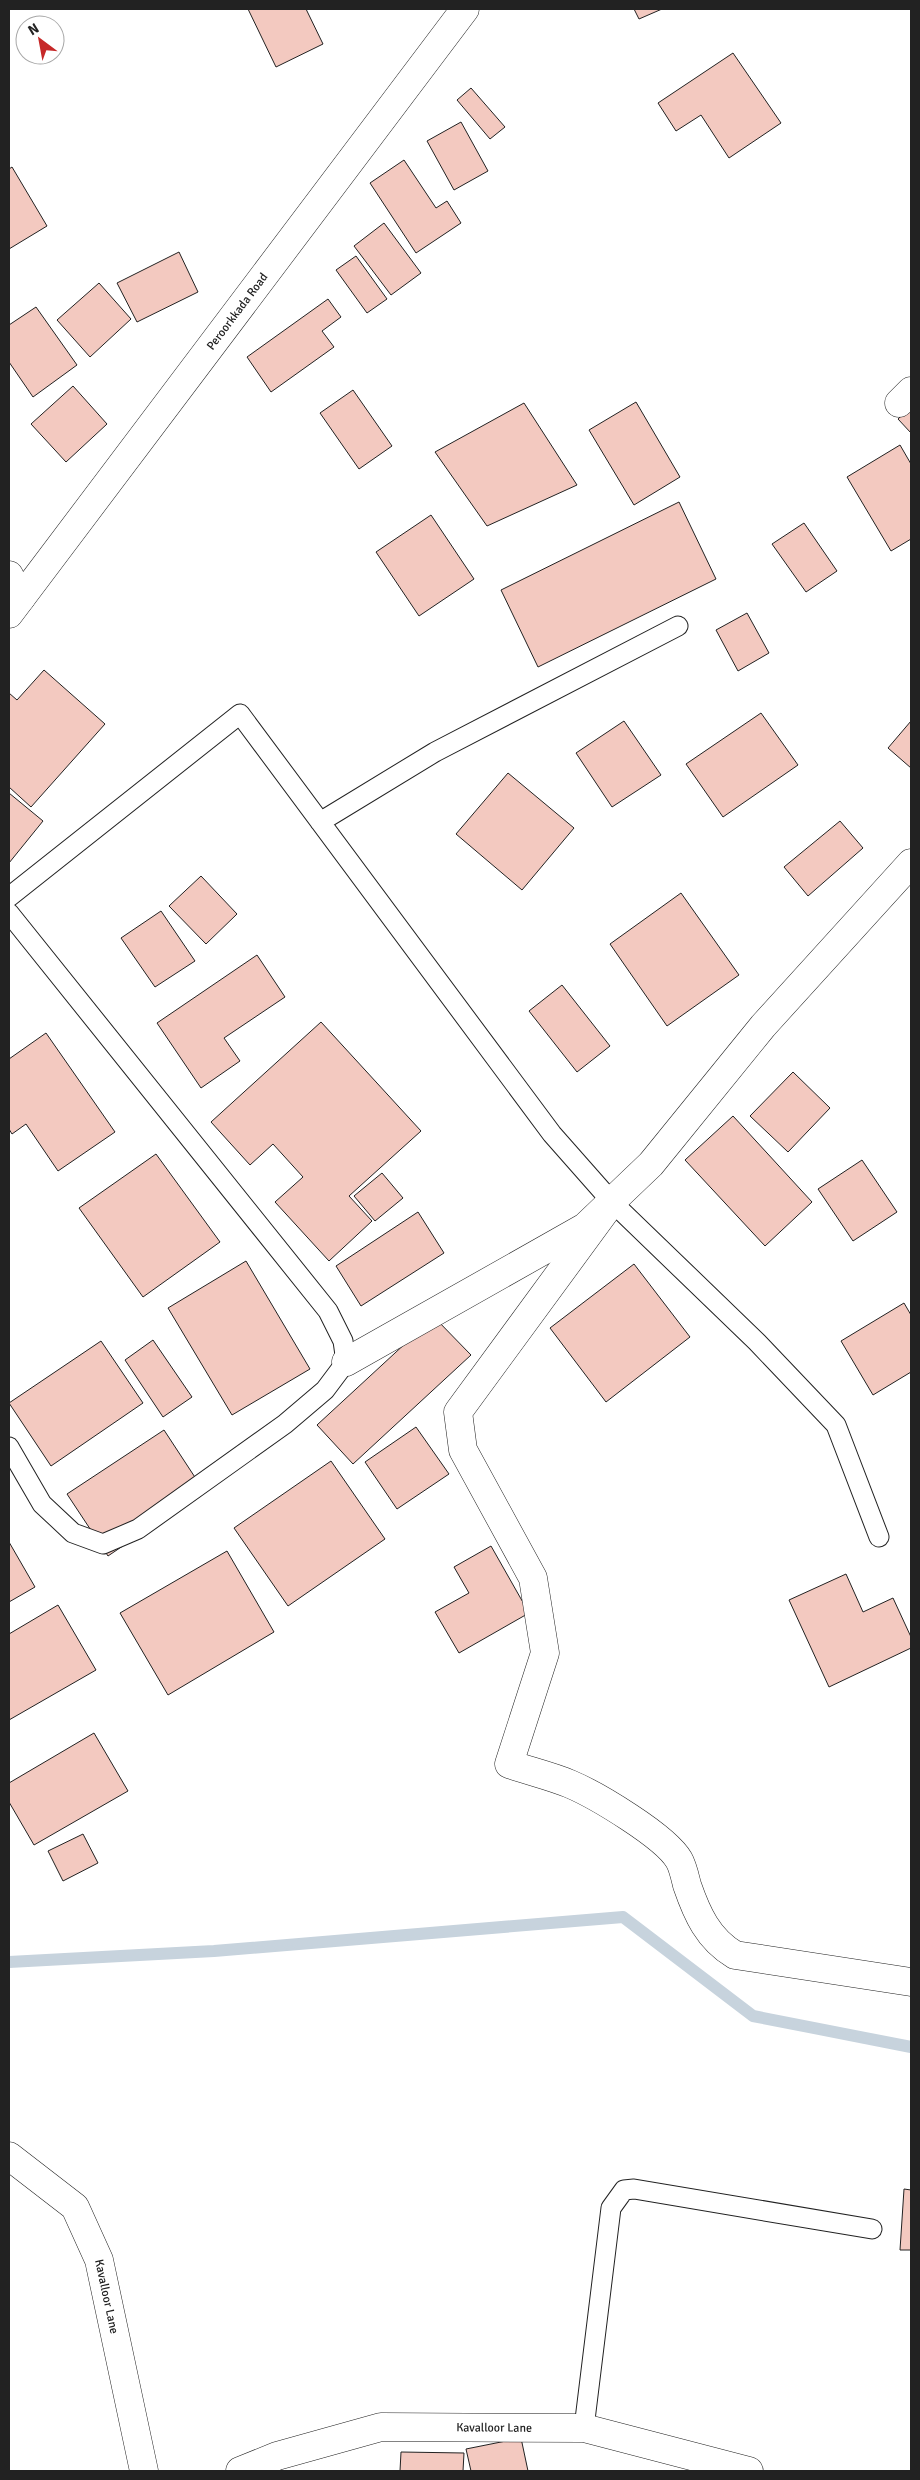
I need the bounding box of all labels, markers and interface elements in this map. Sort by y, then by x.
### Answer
north arrow [15,15,65,65]
text: N [25,20,42,39]
street label: Peroorkkada Road [203,270,271,353]
street label: Kavalloor Lane [92,2258,122,2335]
street label: Kavalloor Lane [456,2420,532,2435]

